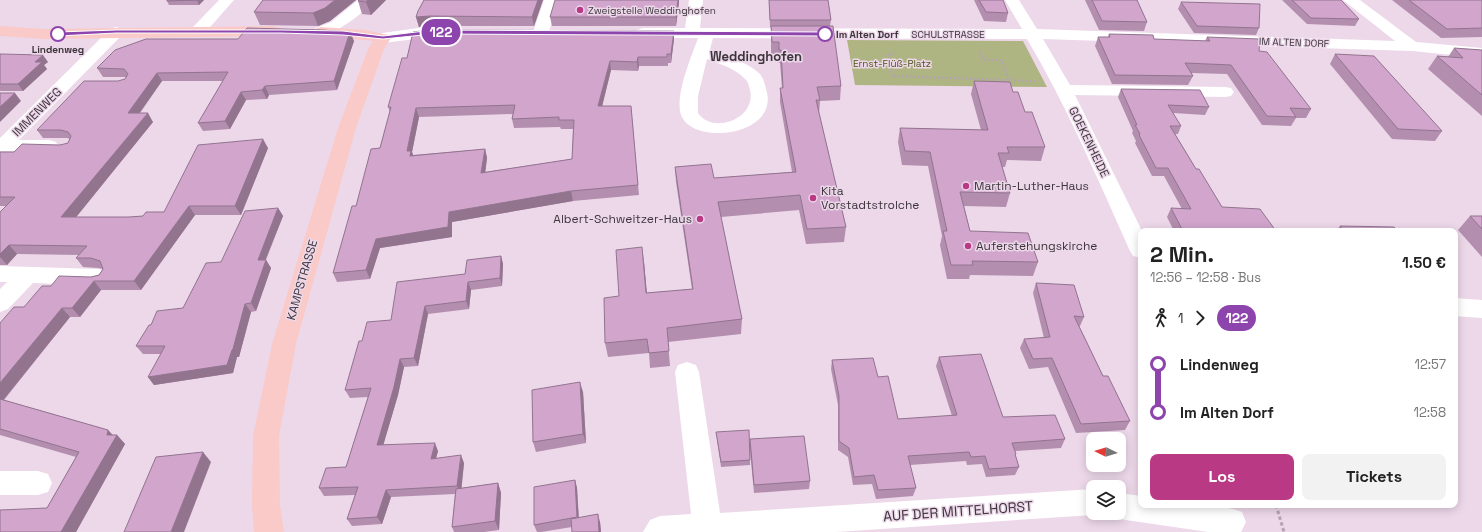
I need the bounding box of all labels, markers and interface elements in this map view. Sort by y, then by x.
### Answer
place label: Zweigstelle Weddinghofen [588,4,716,17]
marker: Zweigstelle Weddinghofen [575,5,585,15]
line badge: 122 [418,19,464,45]
text: 122 [430,23,452,41]
marker: Lindenweg [50,26,66,42]
marker: Im Alten Dorf [817,26,833,42]
place label: Im Alten Dorf [836,28,899,41]
street label: SCHULSTRASSE [911,28,985,41]
street label: IM ALTEN DORF [1259,35,1330,50]
place label: Lindenweg [32,43,84,56]
district label: Weddinghofen [710,48,802,65]
park label: Ernst-Flüß-Platz [853,57,931,70]
street label: IMMENWEG [9,84,65,140]
street label: GOEKENHEIDE [1065,104,1113,180]
place label: Martin-Luther-Haus [974,178,1089,194]
marker: Martin-Luther-Haus [961,181,971,191]
place label: Kita Vorstadtstrolche [821,183,919,213]
marker: Kita Vorstadtstrolche [808,193,818,203]
place label: Albert-Schweitzer-Haus [553,211,692,227]
marker: Albert-Schweitzer-Haus [695,214,705,224]
street label: KAMPSTRASSE [283,238,321,322]
place label: Auferstehungskirche [976,238,1097,254]
text: 2 Min. [1150,240,1214,268]
marker: Auferstehungskirche [963,241,973,251]
text: 1.50 € [1402,253,1446,272]
text: 12:56 – 12:58 · Bus [1150,269,1261,286]
icon: walk [1150,307,1172,329]
icon: forward [1189,307,1211,329]
text: 122 [1225,309,1248,327]
text: 1 [1178,310,1183,327]
text: Lindenweg [1180,355,1259,374]
text: 12:57 [1414,356,1446,373]
text: Im Alten Dorf [1180,403,1274,422]
text: 12:58 [1414,404,1446,421]
north arrow [1086,432,1126,472]
map controls [1086,432,1126,520]
button: Los [1150,454,1294,500]
button: Tickets [1302,454,1446,500]
button: layers [1086,480,1126,520]
street label: AUF DER MITTELHORST [883,497,1033,525]

